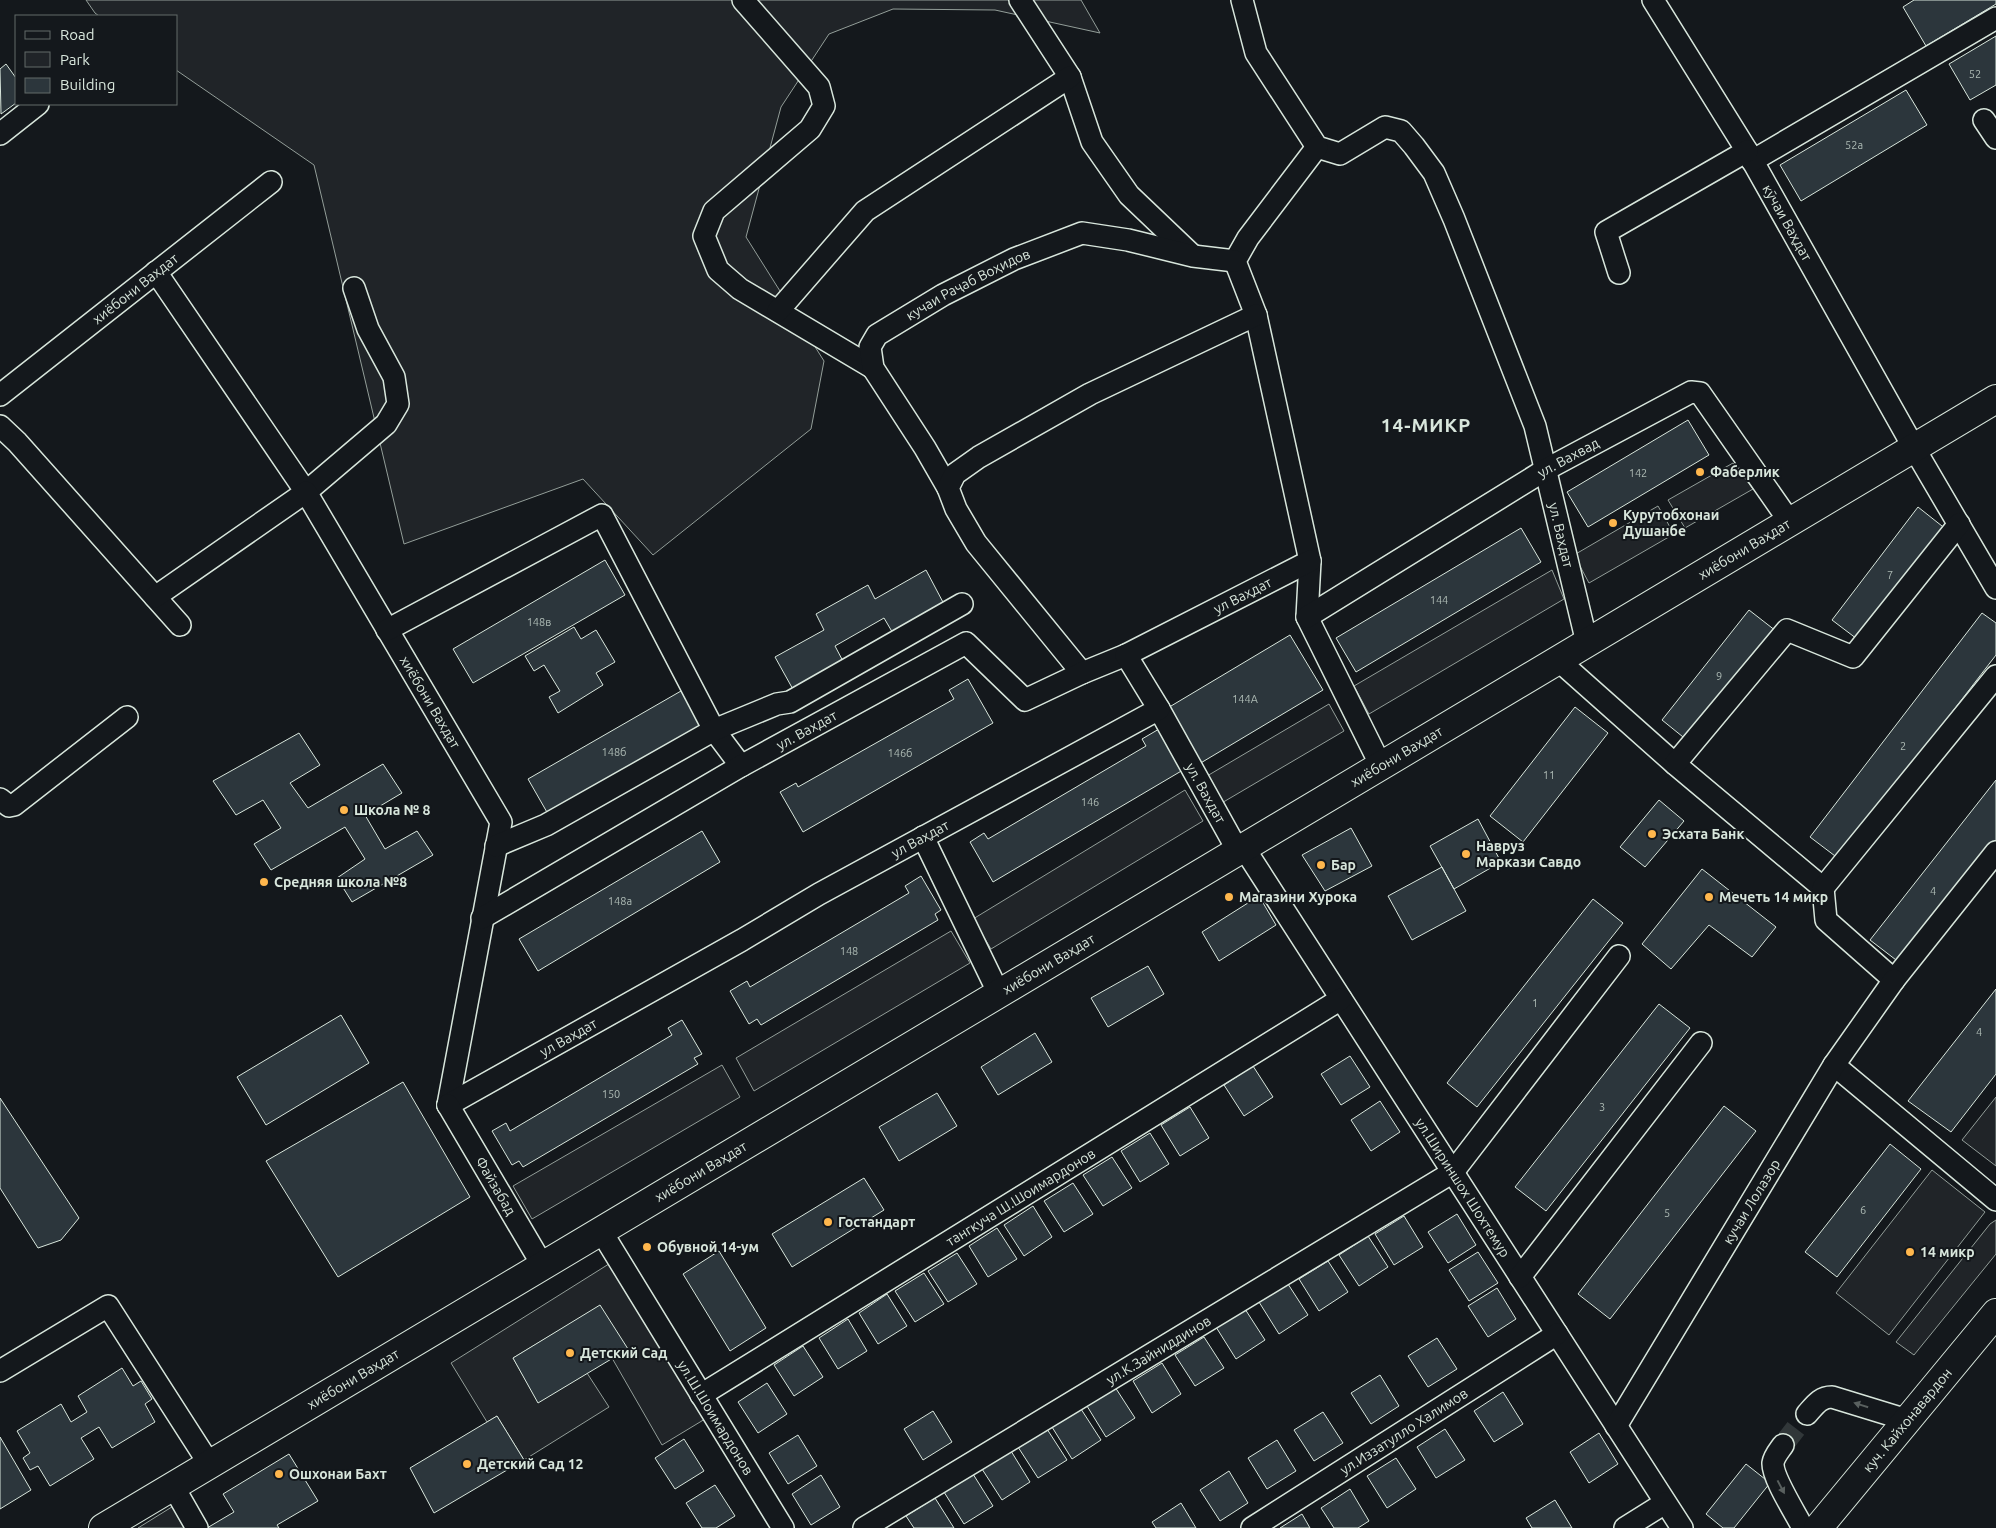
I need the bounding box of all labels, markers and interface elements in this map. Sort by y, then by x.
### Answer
legend [15,15,178,105]
text: Road [60,26,95,43]
text: Park [60,51,90,68]
house number: 52 [1969,68,1981,80]
text: Building [60,76,115,93]
house number: 52a [1845,139,1863,151]
street label: кӯчаи Ваҳдат [1759,182,1815,264]
street label: кучаи Раҷаб Воҳидов [903,246,1032,324]
street label: хиёбони Вахдат [89,250,181,327]
district label: 14-МИКР [1381,414,1471,436]
street label: ул. Вахвад [1534,435,1602,481]
place label: Фаберлик [1710,464,1780,480]
marker: Фаберлик [1694,466,1706,478]
house number: 142 [1629,467,1647,479]
street label: ул. Вахдат [1546,501,1577,569]
place label: Курутобхонаи Душанбе [1623,507,1719,539]
street label: хиёбони Ваҳдат [1695,516,1793,583]
marker: Курутобхонаи Душанбе [1607,517,1619,529]
house number: 7 [1887,569,1893,581]
street label: ул Ваҳдат [1211,574,1274,617]
house number: 144 [1430,594,1448,606]
house number: 148в [527,616,551,628]
street label: хиёбони Вахдат [397,653,464,751]
house number: 9 [1716,670,1722,682]
house number: 144А [1232,693,1259,705]
street label: ул. Вахдат [774,707,840,753]
street label: хиёбони Ваҳдат [1348,723,1445,790]
house number: 2 [1900,740,1906,752]
house number: 148б [601,746,627,758]
house number: 146б [887,747,913,759]
street label: ул. Вахдат [1183,760,1229,826]
house number: 11 [1543,769,1555,781]
house number: 146 [1081,796,1099,808]
place label: Школа № 8 [354,802,431,818]
marker: Школа № 8 [338,804,350,816]
street label: ул Ваҳдат [889,817,952,861]
place label: Эсхата Банк [1662,826,1744,842]
marker: Эсхата Банк [1646,828,1658,840]
place label: Навруз Маркази Савдо [1476,838,1581,870]
marker: Навруз Маркази Савдо [1460,848,1472,860]
place label: Бар [1331,857,1356,873]
marker: Бар [1315,859,1327,871]
place label: Средняя школа №8 [274,874,407,890]
marker: Средняя школа №8 [258,876,270,888]
house number: 4 [1930,885,1936,897]
place label: Магазини Хурока [1239,889,1357,905]
place label: Мечеть 14 микр [1719,889,1828,905]
marker: Магазини Хурока [1223,891,1235,903]
marker: Мечеть 14 микр [1703,891,1715,903]
house number: 148а [608,895,632,907]
street label: хиёбони Ваҳдат [1000,930,1098,998]
house number: 148 [840,945,858,957]
house number: 1 [1532,997,1538,1009]
street label: ул Ваҳдат [537,1015,600,1060]
house number: 4 [1976,1026,1982,1038]
house number: 150 [602,1088,620,1100]
house number: 3 [1599,1101,1605,1113]
street label: ул.Шириншох Шохтемур [1412,1115,1513,1260]
street label: хиёбони Ваҳдат [652,1138,750,1205]
street label: тангкуча Ш.Шоимардонов [943,1145,1098,1249]
street label: Файзабад [472,1154,519,1218]
street label: кучаи Лолазор [1720,1156,1783,1247]
house number: 6 [1860,1204,1866,1216]
house number: 5 [1664,1207,1670,1219]
place label: Гостандарт [838,1214,915,1230]
marker: Гостандарт [822,1216,834,1228]
place label: Обувной 14-ум [657,1239,759,1255]
marker: Обувной 14-ум [641,1241,653,1253]
place label: 14 микр [1920,1244,1975,1260]
marker: 14 микр [1904,1246,1916,1258]
street label: ул.К.Зайниддинов [1103,1312,1214,1388]
street label: хиёбони Ваҳдат [304,1345,402,1413]
place label: Детский Сад [580,1345,667,1361]
marker: Детский Сад [564,1347,576,1359]
street label: ул.Ш.Шоимардонов [674,1357,757,1478]
street label: куч. Кайхонавардон [1860,1365,1955,1475]
street label: ул.Иззатулло Халимов [1337,1385,1471,1478]
one-way arrow [1853,1401,1868,1409]
place label: Детский Сад 12 [477,1456,584,1472]
marker: Детский Сад 12 [461,1458,473,1470]
place label: Ошхонаи Бахт [289,1466,387,1482]
marker: Ошхонаи Бахт [273,1468,285,1480]
one-way arrow [1777,1480,1786,1494]

